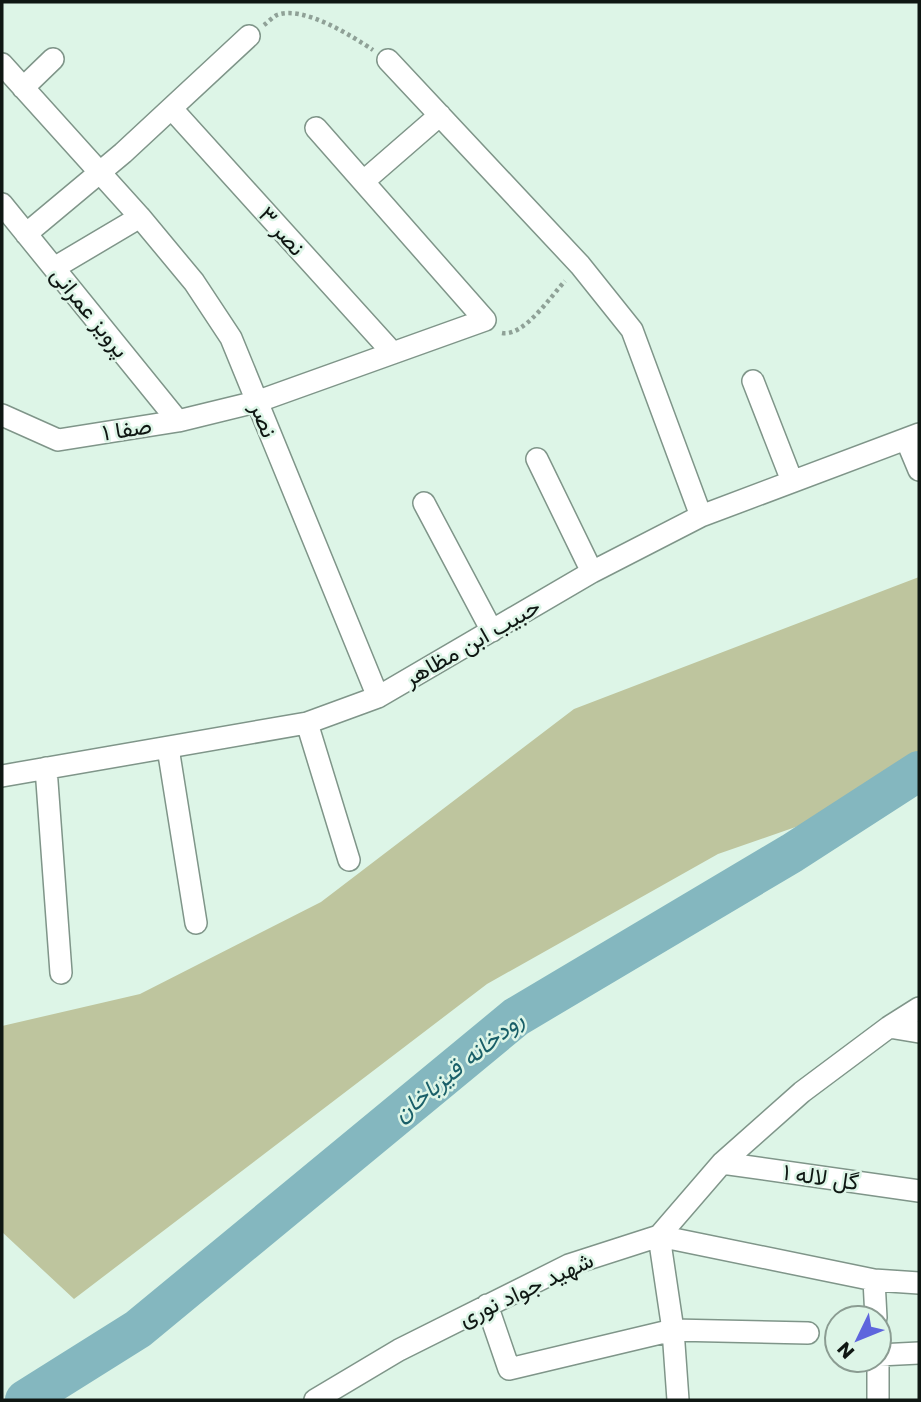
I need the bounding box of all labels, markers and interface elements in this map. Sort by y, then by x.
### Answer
street label: نصر ۳ [251,199,313,263]
street label: پرویز عمرانی [43,260,137,364]
street label: نصر [242,397,285,442]
street label: صفا ۱ [100,409,154,449]
street label: حبیب ابن مظاهر [397,590,546,695]
water label: رودخانه قیزباخان [385,1003,531,1129]
street label: گل لاله ۱ [781,1156,861,1198]
street label: شهید جواد نوری [453,1244,599,1334]
north arrow [823,1304,893,1374]
text: N [831,1336,861,1365]

